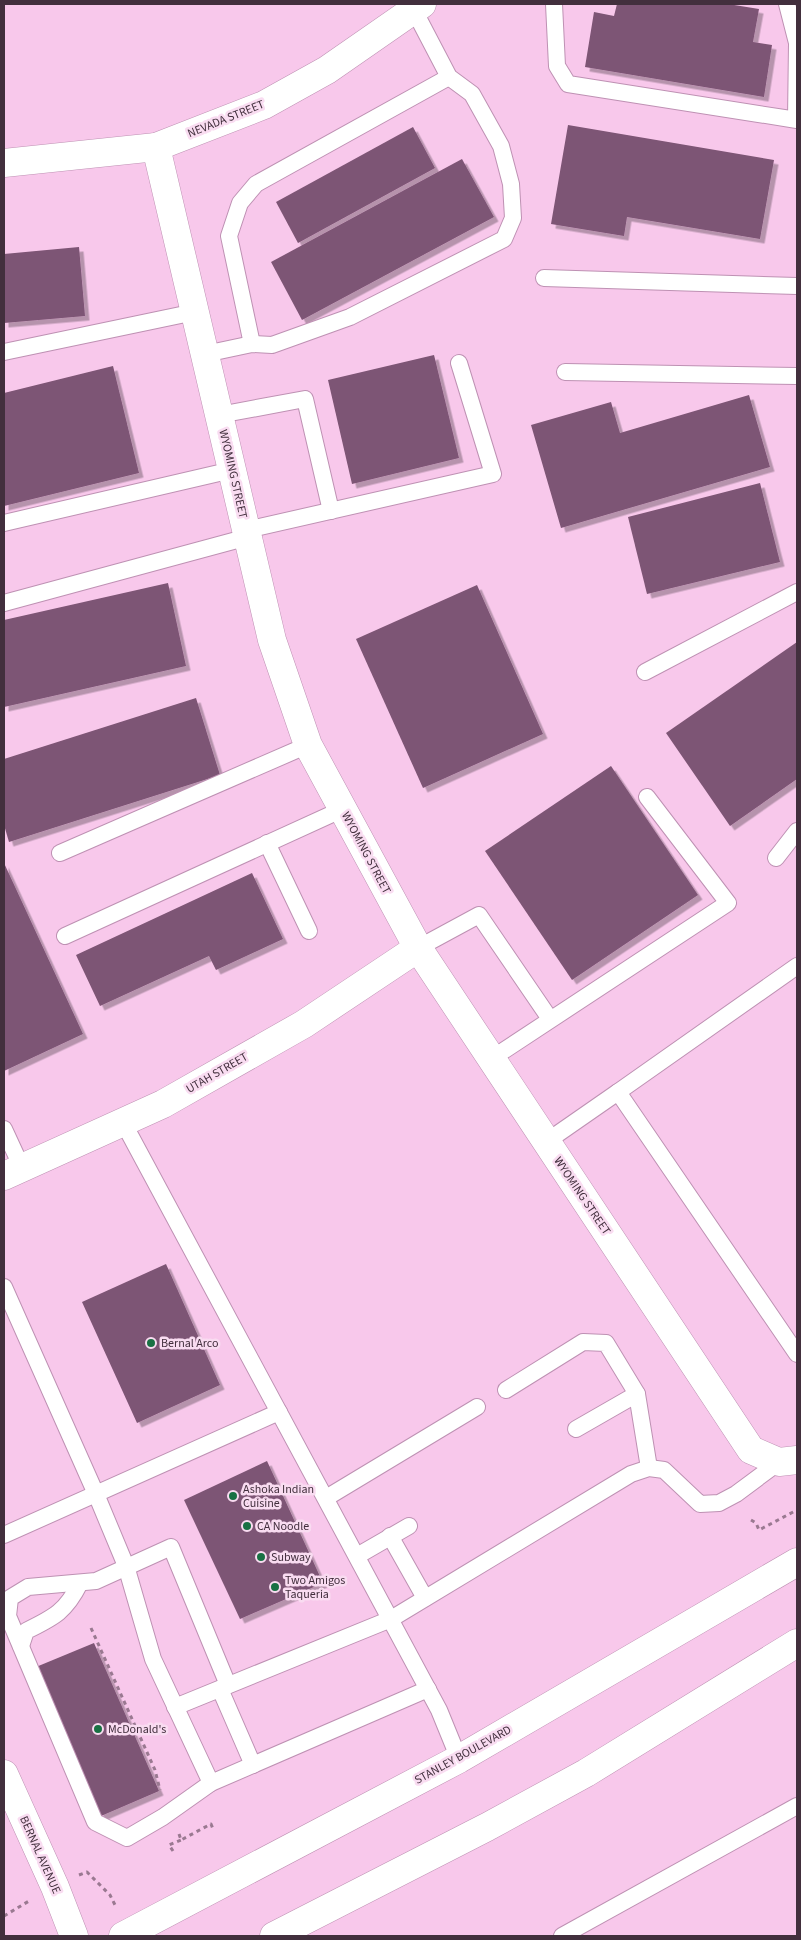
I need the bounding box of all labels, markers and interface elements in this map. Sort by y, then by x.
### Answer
street label: NEVADA STREET [185,96,267,142]
street label: WYOMING STREET [214,428,252,521]
street label: WYOMING STREET [337,809,395,898]
street label: UTAH STREET [183,1048,252,1098]
street label: WYOMING STREET [550,1154,615,1239]
place label: Bernal Arco [161,1335,219,1352]
marker: Bernal Arco [145,1337,157,1349]
place label: Ashoka Indian Cuisine [243,1481,314,1512]
marker: Ashoka Indian Cuisine [227,1490,239,1502]
place label: CA Noodle [257,1518,309,1535]
marker: CA Noodle [241,1520,253,1532]
place label: Subway [271,1549,311,1566]
marker: Subway [255,1551,267,1563]
place label: Two Amigos Taqueria [285,1572,345,1603]
marker: Two Amigos Taqueria [269,1581,281,1593]
place label: McDonald's [108,1721,166,1738]
street label: STANLEY BOULEVARD [411,1721,515,1789]
marker: McDonald's [92,1723,104,1735]
street label: BERNAL AVENUE [15,1813,65,1897]

